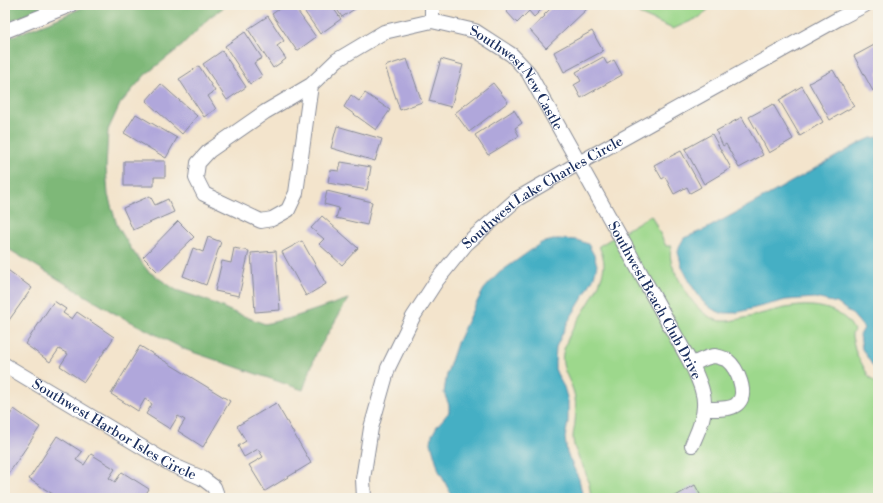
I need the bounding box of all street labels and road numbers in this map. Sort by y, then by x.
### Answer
street label: Southwest New Castle [468,22,567,134]
street label: Southwest Lake Charles Circle [459,132,626,253]
street label: Southwest Beach Club Drive [603,218,705,382]
street label: Southwest Harbor Isles Circle [29,375,199,484]

